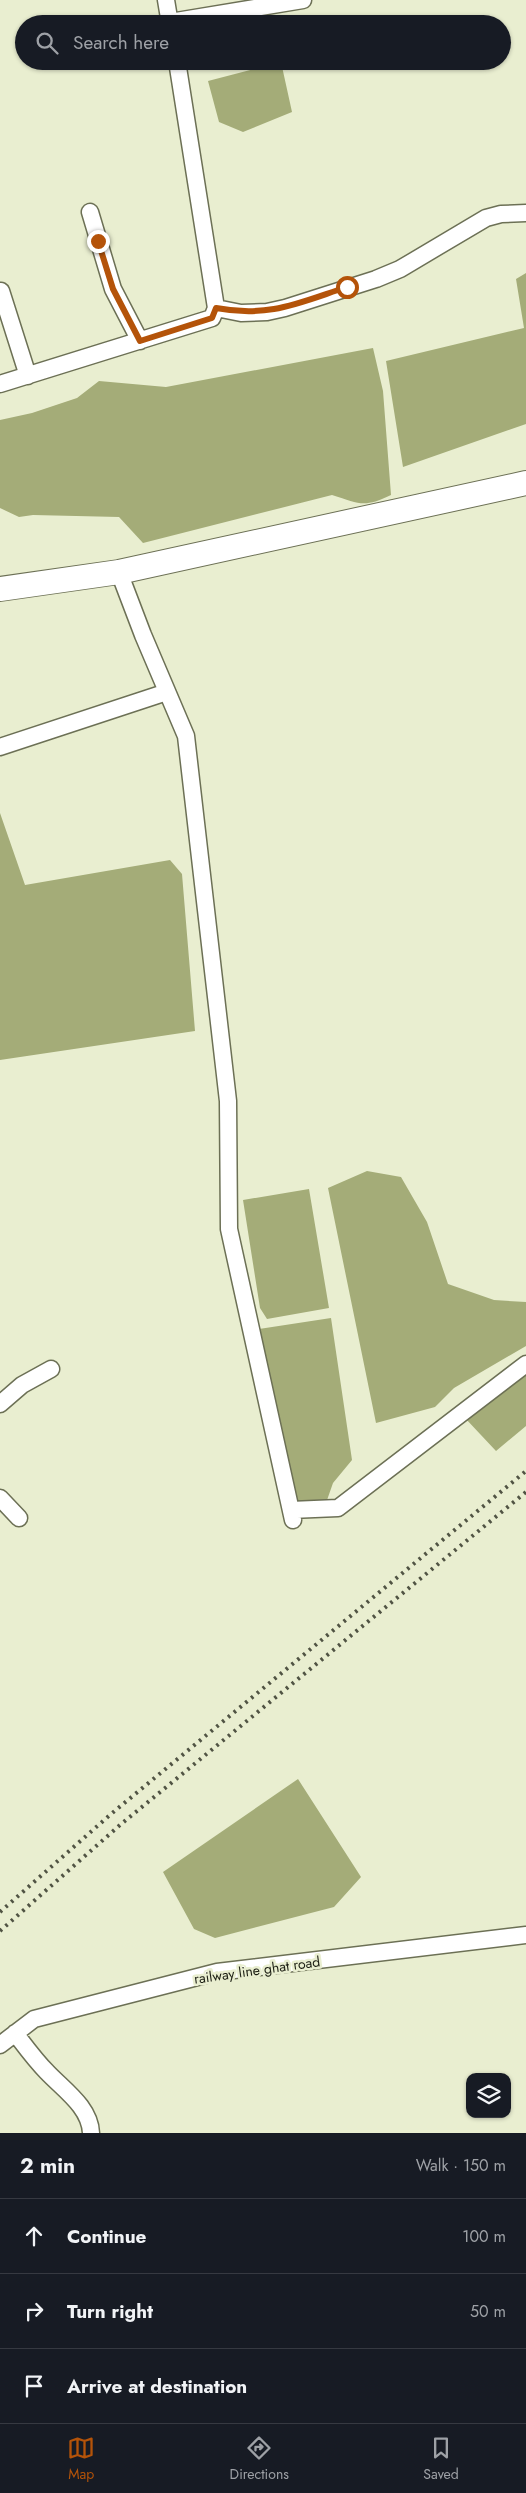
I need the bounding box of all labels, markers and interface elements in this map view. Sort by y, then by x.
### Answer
search box [15,15,511,70]
icon: search [33,29,61,57]
text: Search here [73,29,169,56]
route end [87,230,110,253]
route start [336,276,359,299]
street label: railway line ghat road [193,1951,321,1989]
map controls [466,2073,511,2118]
button: layers [466,2073,511,2118]
text: 2 min [20,2151,75,2181]
text: Walk · 150 m [416,2154,506,2177]
icon: ahead [20,2222,48,2250]
text: Continue [67,2223,146,2250]
text: 100 m [462,2225,506,2248]
icon: right [20,2297,48,2325]
text: Turn right [67,2298,153,2325]
text: 50 m [470,2300,506,2323]
icon: arrive [20,2372,48,2400]
text: Arrive at destination [67,2373,247,2400]
tab: Map [67,2434,95,2484]
tab: Directions [230,2434,289,2484]
tab: Saved [423,2434,459,2484]

